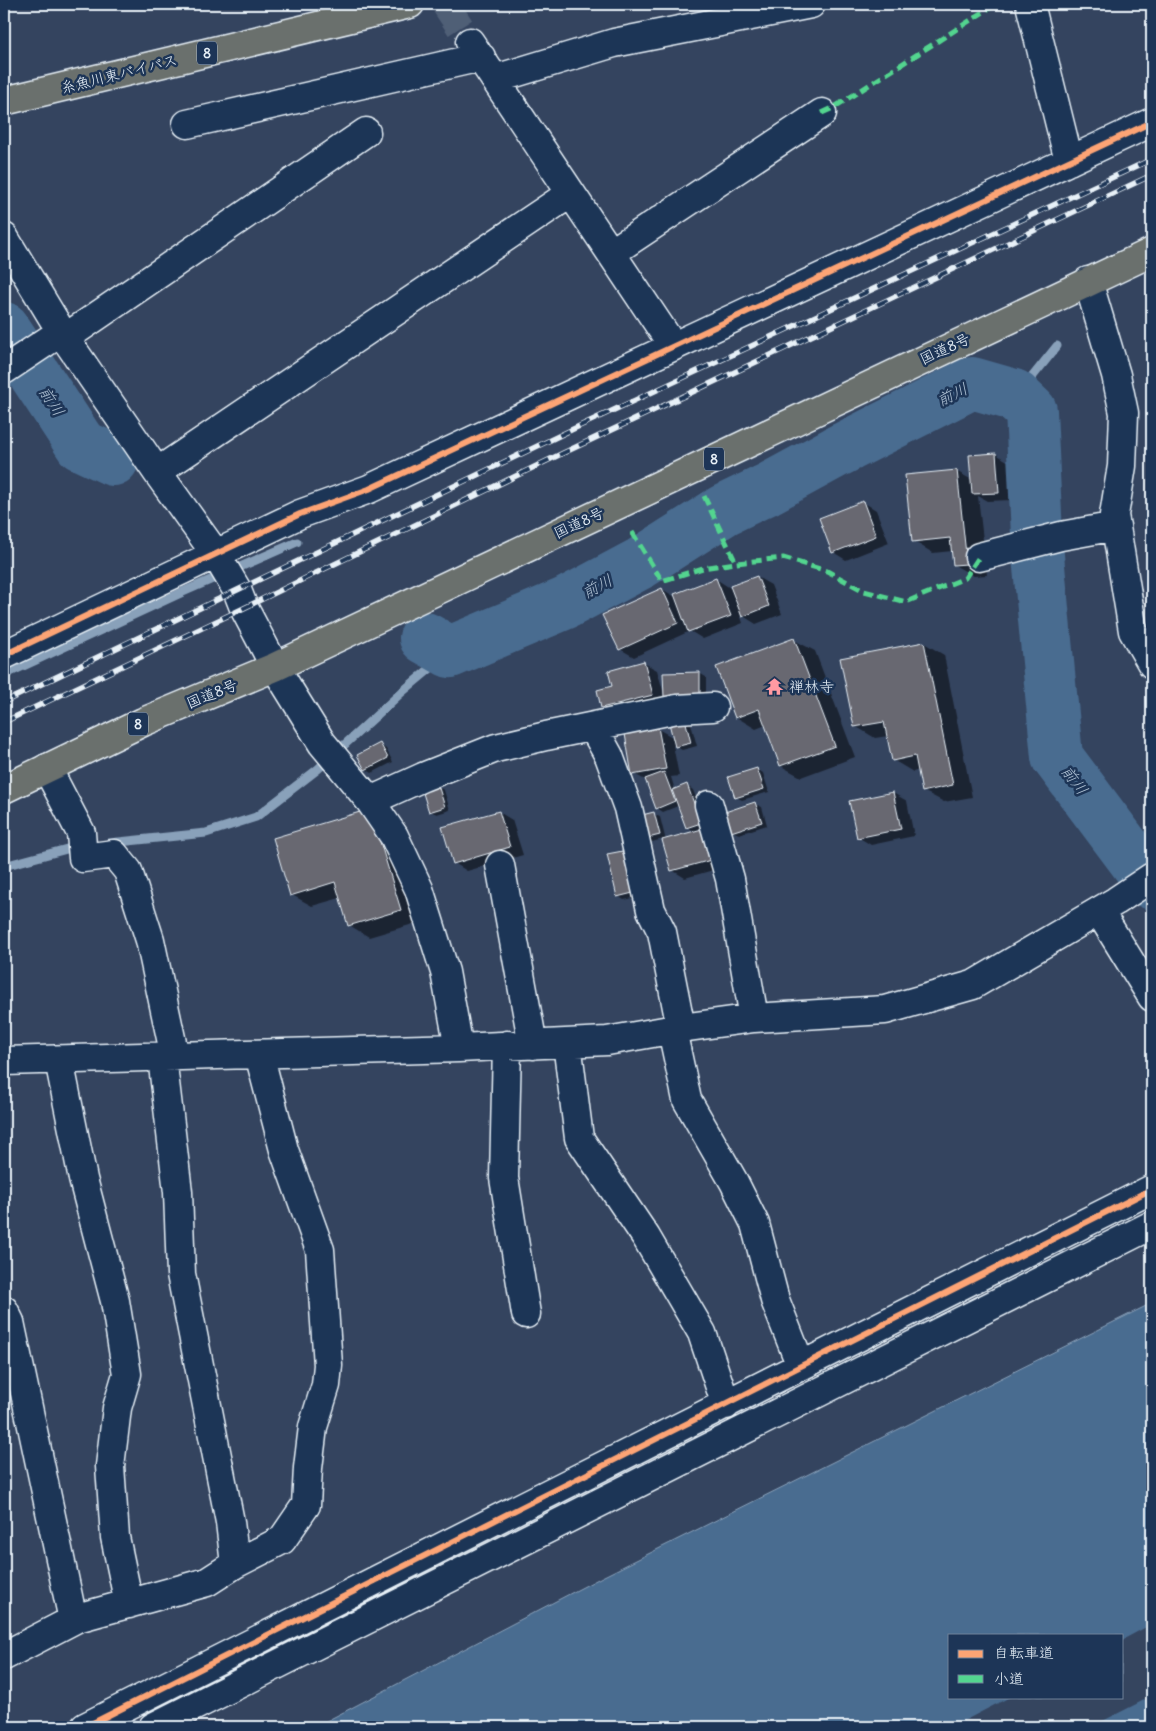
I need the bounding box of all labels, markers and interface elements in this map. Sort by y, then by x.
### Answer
road number: 8 [197,42,217,64]
street label: 糸魚川東バイパス [59,50,179,97]
street label: 国道8号 [916,329,973,368]
water label: 前川 [933,378,971,410]
water label: 前川 [35,382,69,420]
road number: 8 [704,448,724,470]
street label: 国道8号 [550,503,607,542]
water label: 前川 [578,570,616,602]
street label: 国道8号 [183,675,240,712]
temple icon: 禅林寺 [765,677,785,697]
place label: 禅林寺 [789,677,834,696]
road number: 8 [128,712,148,736]
water label: 前川 [1057,761,1093,799]
legend [948,1634,1124,1698]
text: 自転車道 [994,1643,1054,1662]
text: 小道 [994,1669,1024,1688]

